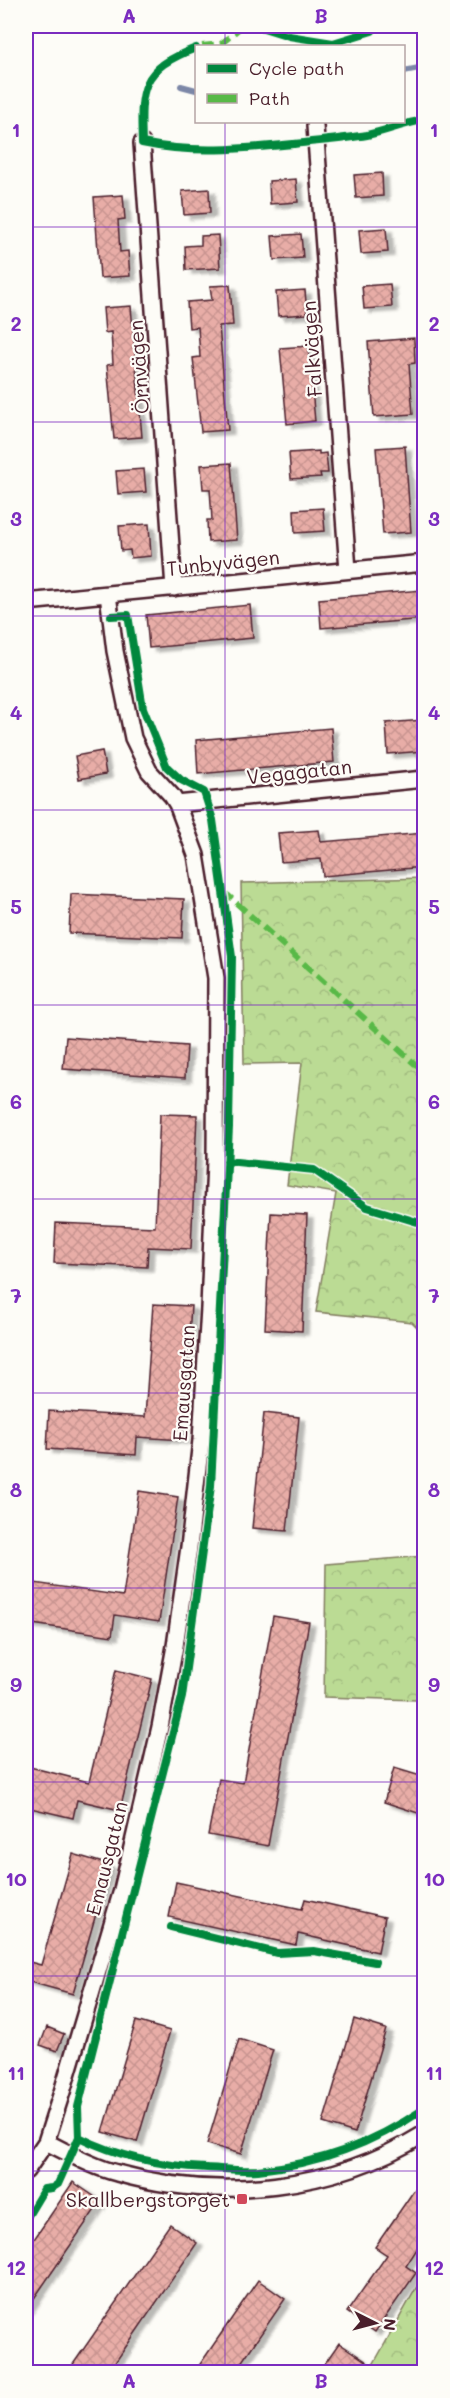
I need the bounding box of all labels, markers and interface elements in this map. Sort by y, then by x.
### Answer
text: A [122,2,136,28]
text: B [314,2,328,28]
legend [195,45,405,123]
text: Cycle path [249,56,344,80]
text: Path [249,86,289,110]
text: 1 [12,116,20,142]
text: 1 [430,116,438,142]
street label: Falkvägen [295,300,327,398]
text: 2 [10,310,22,336]
text: 2 [428,310,440,336]
street label: Örnvägen [122,319,154,415]
text: 3 [10,505,22,531]
text: 3 [428,505,440,531]
street label: Tunbyvägen [165,543,281,581]
text: 4 [10,699,23,725]
text: 4 [428,699,441,725]
street label: Vegagatan [245,753,353,789]
text: 5 [10,893,22,919]
text: 5 [428,893,440,919]
text: 6 [10,1088,22,1114]
text: 6 [428,1088,440,1114]
text: 7 [10,1282,22,1308]
text: 7 [428,1282,440,1308]
street label: Emausgatan [166,1324,200,1442]
text: 8 [10,1476,22,1502]
text: 8 [428,1476,440,1502]
text: 9 [10,1671,22,1697]
text: 9 [428,1671,440,1697]
street label: Emausgatan [79,1798,133,1918]
text: 10 [5,1865,27,1891]
text: 10 [423,1865,445,1891]
text: 11 [7,2059,25,2085]
text: 11 [425,2059,443,2085]
place label: Skallbergstorget [66,2186,230,2212]
marker: Skallbergstorget [235,2192,249,2206]
text: 12 [6,2254,26,2280]
text: 12 [424,2254,444,2280]
north arrow [345,2293,405,2353]
text: N [379,2317,401,2332]
text: A [122,2367,136,2393]
text: B [314,2367,328,2393]

